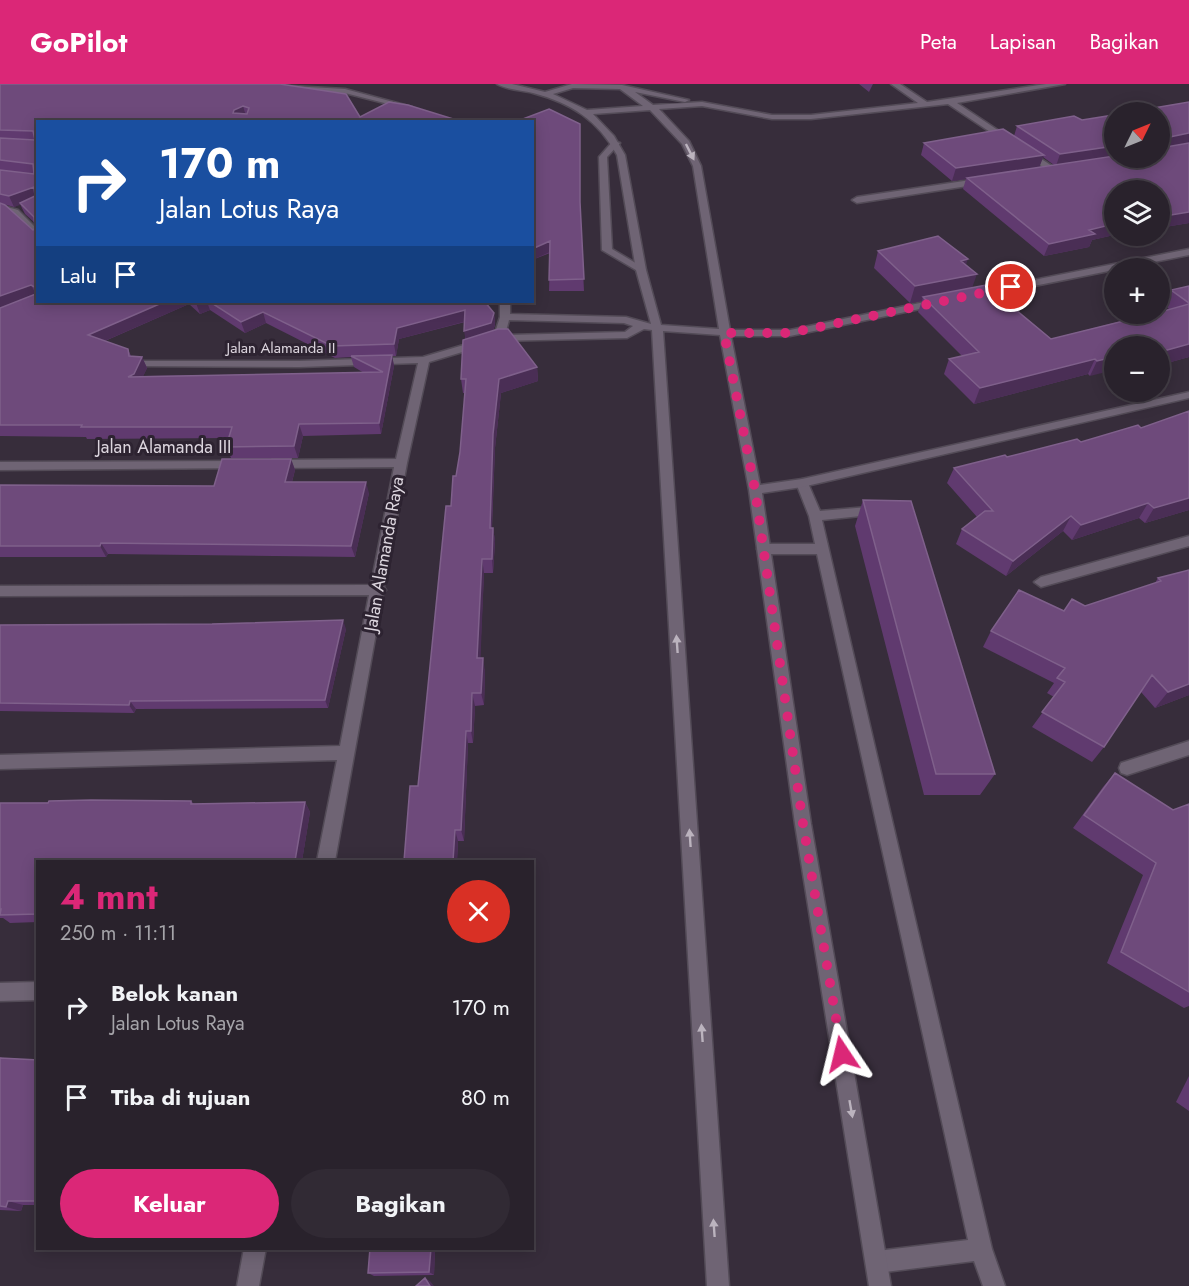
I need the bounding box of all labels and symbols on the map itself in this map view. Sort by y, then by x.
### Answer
north arrow [1104,102,1170,168]
one-way arrow [685,144,695,161]
pin [985,261,1036,312]
street label: Jalan Alamanda II [225,337,335,359]
street label: Jalan Alamanda III [95,434,232,460]
street label: Jalan Alamanda Raya [357,474,410,636]
one-way arrow [673,634,682,653]
one-way arrow [685,829,694,848]
position arrow [810,1022,874,1086]
one-way arrow [697,1023,707,1042]
one-way arrow [847,1100,856,1119]
one-way arrow [709,1218,719,1237]

